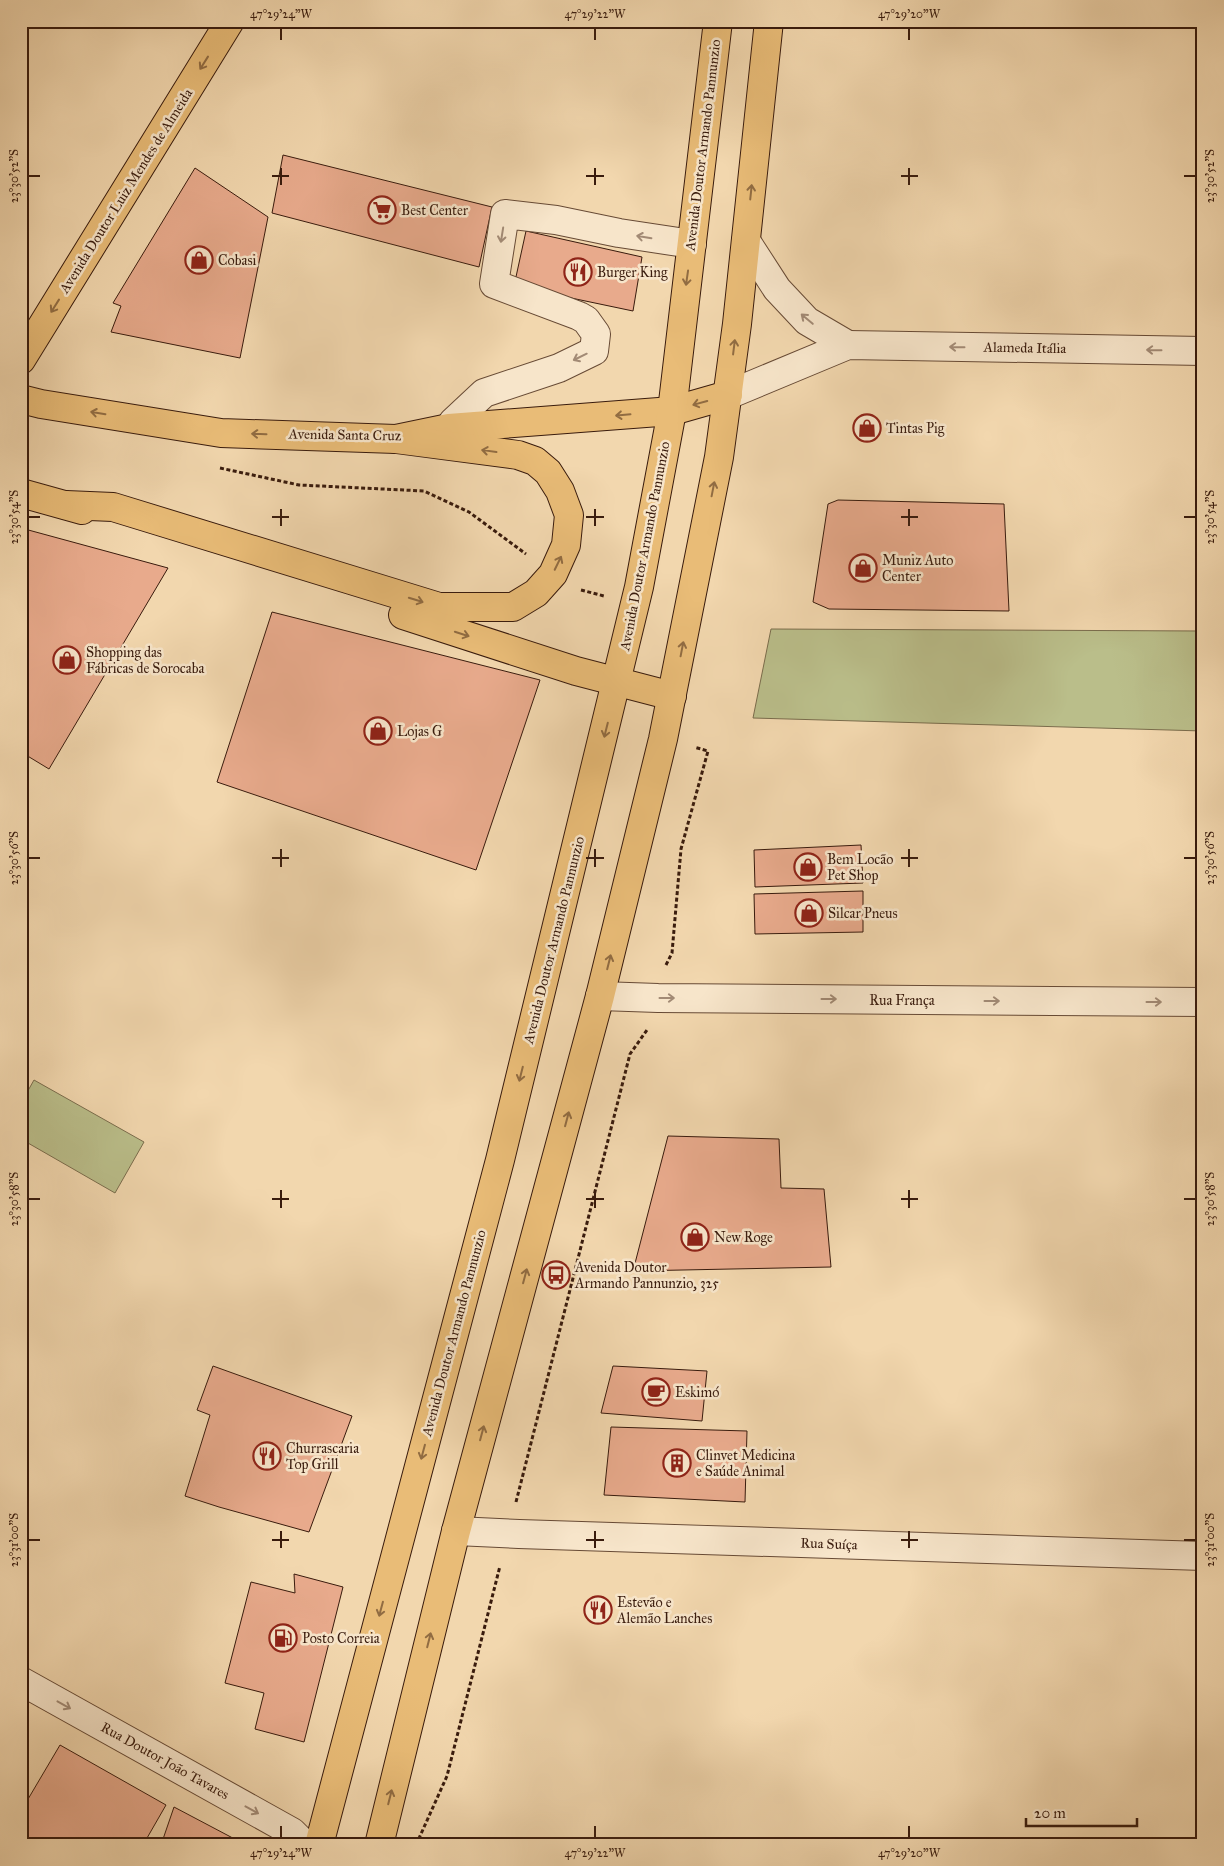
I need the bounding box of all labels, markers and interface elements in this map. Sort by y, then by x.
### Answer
text: 47°29'24"W [250,7,313,21]
text: 47°29'22"W [564,7,626,21]
text: 47°29'20"W [878,7,941,21]
street label: Avenida Doutor Armando Pannunzio [681,38,724,253]
one-way arrow [199,55,209,69]
street label: Avenida Doutor Luiz Mendes de Almeida [55,86,196,297]
text: 23°30'52"S [7,149,21,203]
text: 23°30'52"S [1203,149,1217,203]
one-way arrow [746,184,756,200]
supermarket icon: Best Center [367,195,397,225]
place label: Best Center [401,202,469,219]
one-way arrow [496,226,506,242]
one-way arrow [636,232,652,242]
shop icon: Cobasi [184,245,214,275]
place label: Cobasi [218,252,257,269]
restaurant icon: Burger King [563,257,593,287]
place label: Burger King [597,264,668,281]
one-way arrow [682,270,692,286]
one-way arrow [50,298,60,312]
one-way arrow [801,314,814,325]
one-way arrow [729,339,739,355]
street label: Alameda Itália [982,339,1067,357]
one-way arrow [949,342,965,352]
one-way arrow [1146,346,1162,355]
one-way arrow [573,353,588,363]
one-way arrow [692,399,708,408]
one-way arrow [91,408,107,418]
one-way arrow [615,410,631,420]
shop icon: Tintas Pig [852,413,882,443]
place label: Tintas Pig [886,420,945,437]
street label: Avenida Santa Cruz [287,426,402,444]
one-way arrow [252,429,268,439]
street label: Avenida Doutor Armando Pannunzio [616,440,674,653]
one-way arrow [482,446,498,456]
one-way arrow [708,481,718,497]
text: 23°30'54"S [7,490,21,544]
text: 23°30'54"S [1203,490,1217,544]
place label: Muniz Auto Center [882,552,954,585]
shop icon: Muniz Auto Center [848,553,878,583]
one-way arrow [553,556,563,571]
one-way arrow [407,595,423,605]
one-way arrow [453,629,469,639]
one-way arrow [677,641,687,657]
place label: Shopping das Fábricas de Sorocaba [86,644,204,677]
shop icon: Shopping das Fábricas de Sorocaba [52,645,82,675]
shop icon: Lojas G [363,716,393,746]
one-way arrow [601,721,610,737]
place label: Lojas G [397,723,442,740]
text: 23°30'56"S [7,831,21,885]
text: 23°30'56"S [1203,831,1217,885]
street label: Avenida Doutor Armando Pannunzio [520,835,588,1046]
place label: Bem Locão Pet Shop [827,851,893,884]
shop icon: Bem Locão Pet Shop [793,852,823,882]
shop icon: Silcar Pneus [794,898,824,928]
place label: Silcar Pneus [828,905,898,922]
one-way arrow [605,955,614,971]
street label: Rua França [869,992,935,1009]
one-way arrow [658,993,674,1003]
one-way arrow [821,995,837,1004]
one-way arrow [983,996,999,1006]
one-way arrow [1146,997,1162,1007]
one-way arrow [516,1066,525,1082]
one-way arrow [563,1112,572,1128]
text: 23°30'58"S [7,1172,21,1226]
text: 23°30'58"S [1203,1172,1217,1226]
shop icon: New Roge [680,1222,710,1252]
street label: Avenida Doutor Armando Pannunzio [418,1228,490,1439]
place label: New Roge [714,1229,773,1246]
place label: Avenida Doutor Armando Pannunzio, 325 [574,1259,719,1292]
bus stop icon: Avenida Doutor Armando Pannunzio, 325 [541,1260,571,1290]
one-way arrow [520,1268,530,1284]
cafe icon: Eskimó [641,1377,671,1407]
place label: Eskimó [675,1384,719,1401]
one-way arrow [478,1425,488,1441]
place label: Churrascaria Top Grill [286,1440,359,1473]
restaurant icon: Churrascaria Top Grill [252,1441,282,1471]
one-way arrow [418,1443,427,1459]
place label: Clinvet Medicina e Saúde Animal [696,1447,795,1480]
building icon: Clinvet Medicina e Saúde Animal [662,1448,692,1478]
text: 23°31'00"S [7,1513,21,1567]
text: 23°31'00"S [1203,1513,1217,1567]
street label: Rua Suíça [800,1535,858,1553]
place label: Estevão e Alemão Lanches [616,1594,712,1627]
restaurant icon: Estevão e Alemão Lanches [583,1595,613,1625]
one-way arrow [376,1600,386,1616]
fuel station icon: Posto Correia [268,1623,298,1653]
place label: Posto Correia [302,1630,380,1647]
one-way arrow [425,1632,434,1648]
one-way arrow [56,1701,71,1710]
street label: Rua Doutor João Tavares [97,1719,232,1804]
one-way arrow [386,1790,395,1806]
scale bar [1026,1796,1138,1828]
text: 20 m [1034,1804,1066,1822]
one-way arrow [244,1805,258,1815]
text: 47°29'24"W [250,1846,313,1860]
text: 47°29'22"W [564,1846,626,1860]
text: 47°29'20"W [878,1846,941,1860]

